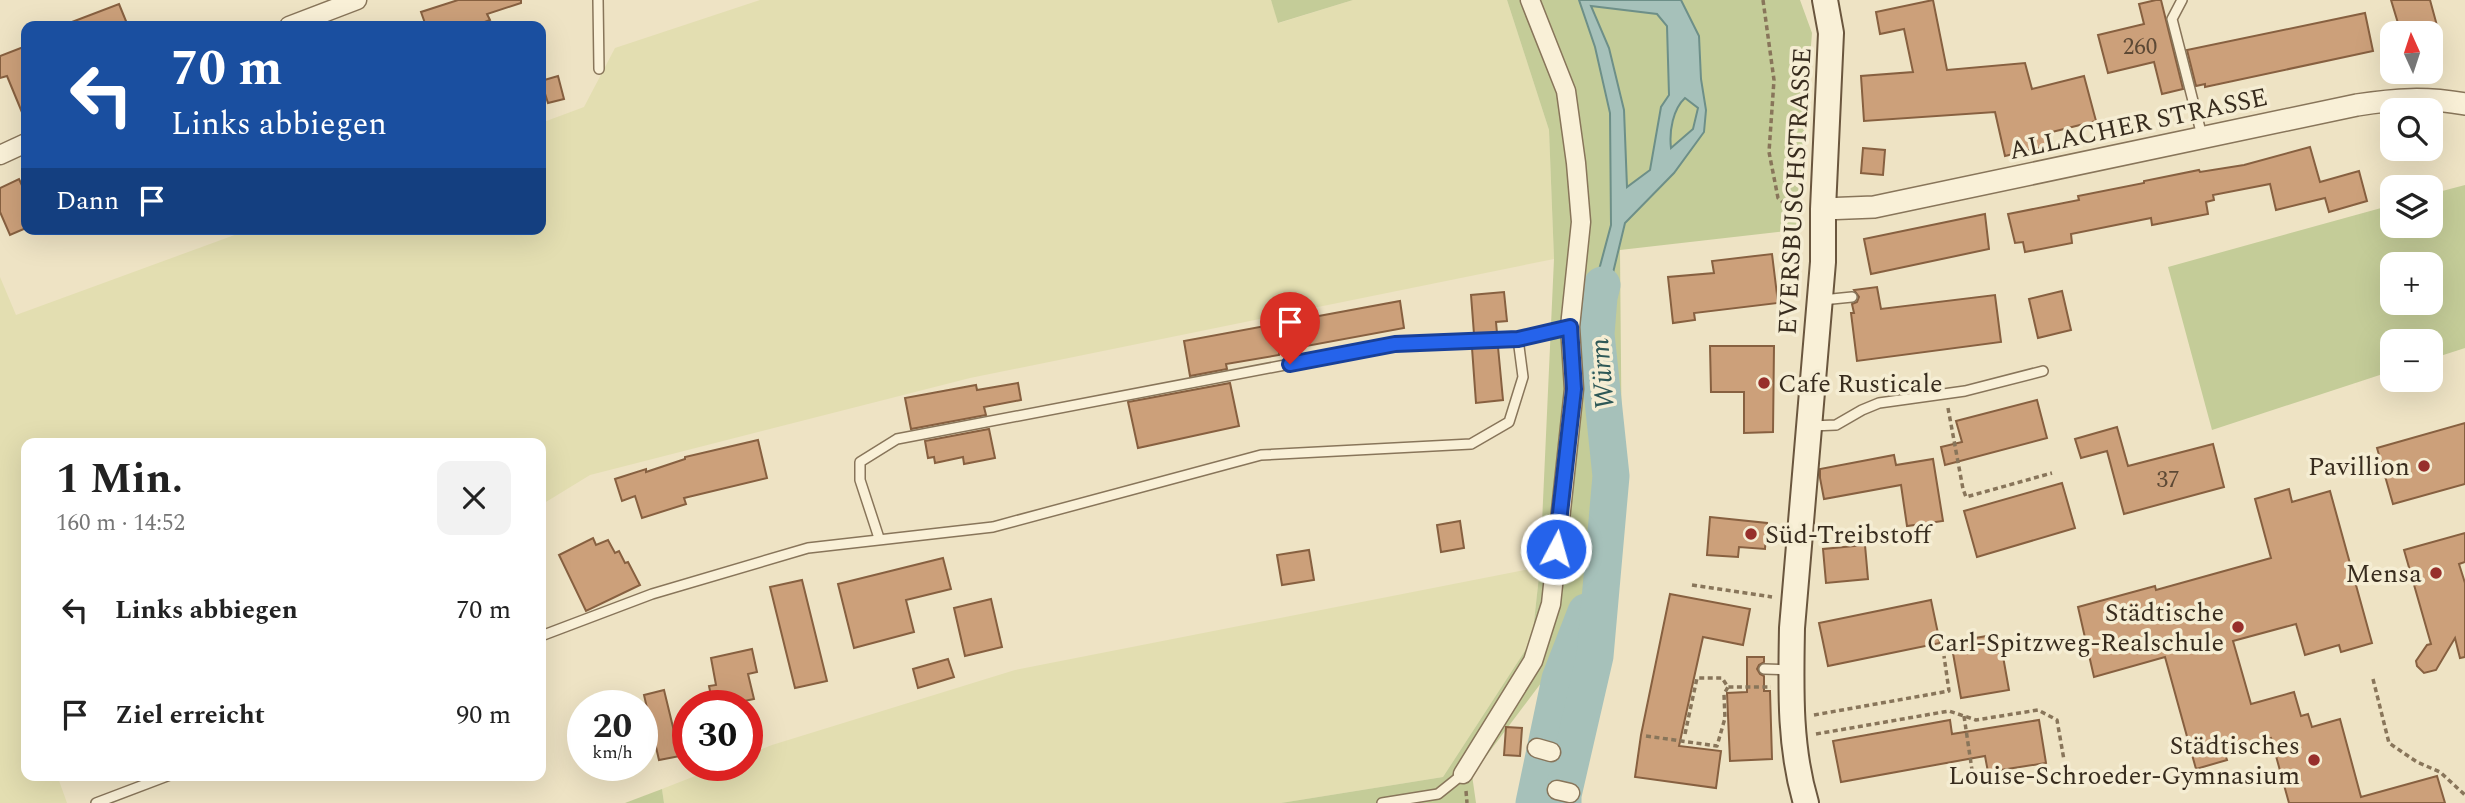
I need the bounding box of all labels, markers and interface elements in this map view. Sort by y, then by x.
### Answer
north arrow [2380,21,2443,84]
map controls [2380,21,2443,392]
house number: 260 [2123,30,2157,65]
text: 70 m [171,32,282,107]
street label: EVERSBUSCHSTRASSE [1767,46,1823,336]
icon: left [56,49,147,140]
street label: ALLACHER STRASSE [2005,77,2271,171]
button: search [2380,98,2443,161]
text: Links abbiegen [171,100,387,149]
button: layers [2380,175,2443,238]
text: Dann [56,181,119,221]
icon: arrive [133,182,171,220]
button: + [2380,252,2443,315]
pin [1260,292,1320,364]
icon: arrive [1271,303,1309,341]
button: − [2380,329,2443,392]
water label: Würm [1578,336,1627,412]
place label: Cafe Rusticale [1778,364,1943,404]
marker: Cafe Rusticale [1756,375,1772,391]
place label: Pavillion [2308,447,2410,487]
text: 1 Min. [56,448,183,511]
marker: Pavillion [2416,458,2432,474]
button: close [437,461,511,535]
house number: 37 [2157,463,2180,498]
text: 160 m · 14:52 [56,506,185,541]
position arrow [1519,512,1593,586]
place label: Süd-Treibstoff [1765,515,1933,555]
marker: Süd-Treibstoff [1743,526,1759,542]
place label: Mensa [2345,554,2422,594]
marker: Mensa [2428,565,2444,581]
text: Links abbiegen [115,590,298,630]
text: 70 m [456,590,511,630]
icon: left [56,591,94,629]
place label: Städtische Carl-Spitzweg-Realschule [1927,593,2224,663]
marker: Städtische Carl-Spitzweg-Realschule [2230,619,2246,635]
speed limit sign: 30 [672,690,763,781]
text: Ziel erreicht [115,695,265,735]
text: 90 m [456,695,511,735]
icon: arrive [56,696,94,734]
text: 20 [593,700,632,753]
place label: Städtisches Louise-Schroeder-Gymnasium [1948,726,2300,796]
text: km/h [592,739,633,766]
marker: Städtisches Louise-Schroeder-Gymnasium [2306,752,2322,768]

